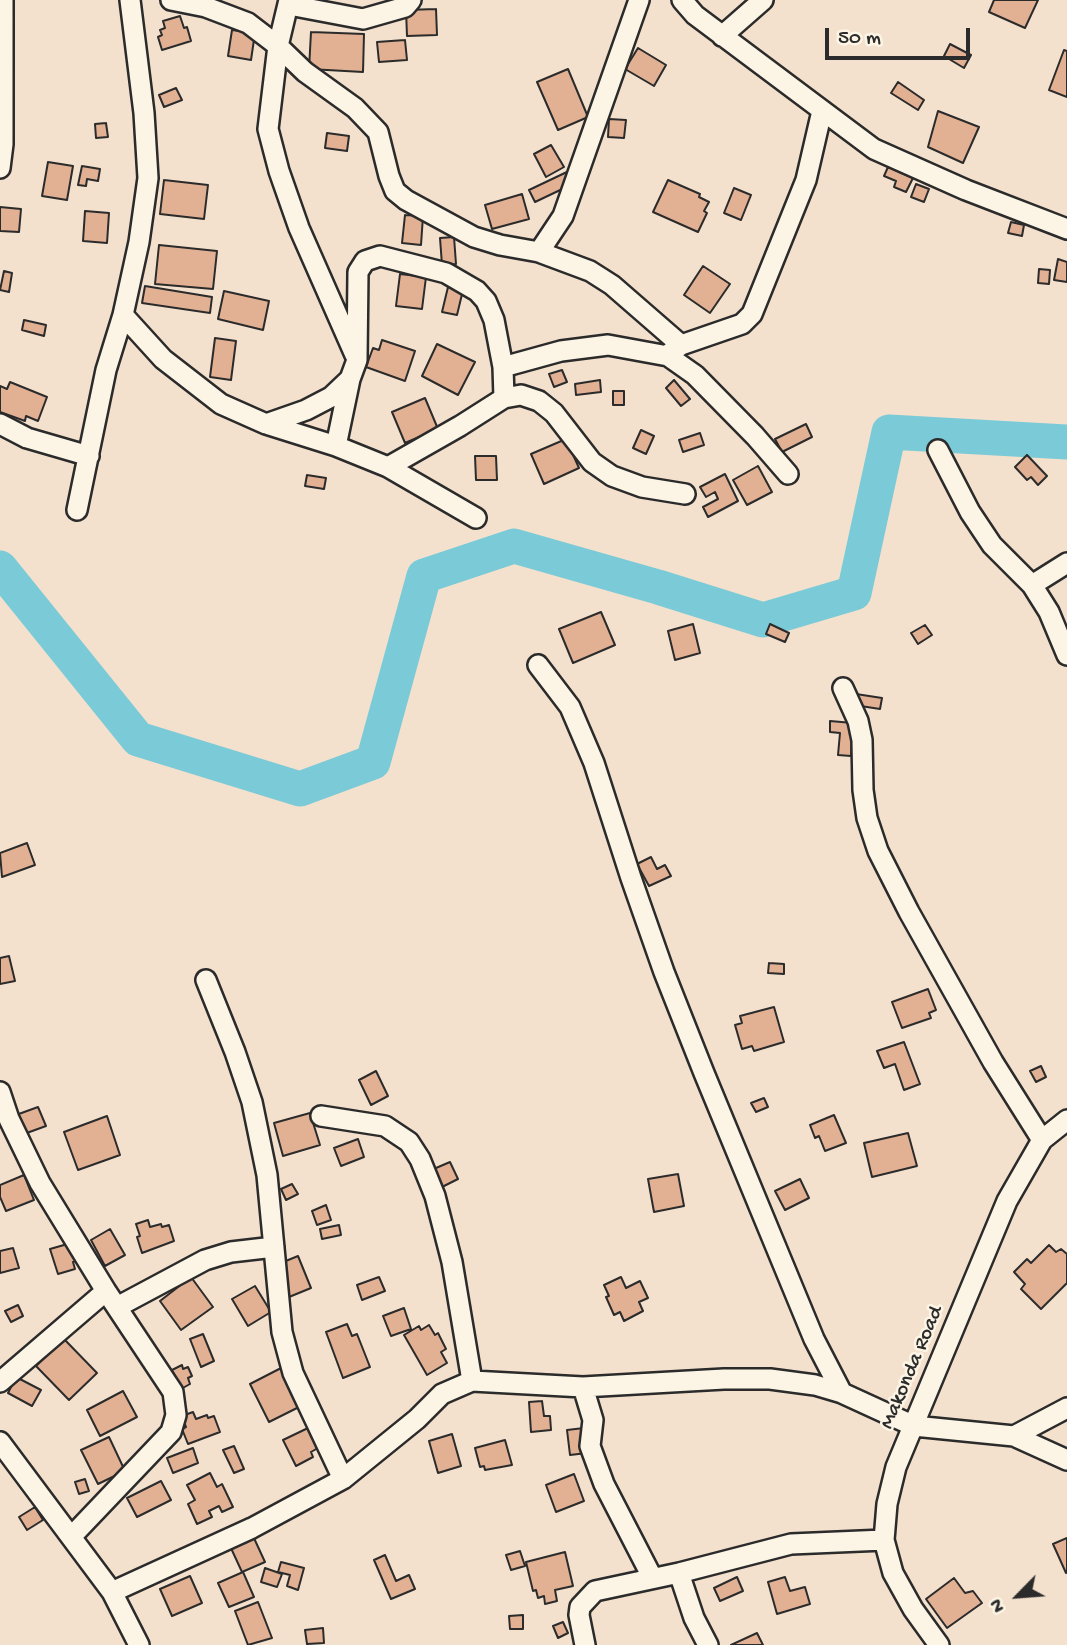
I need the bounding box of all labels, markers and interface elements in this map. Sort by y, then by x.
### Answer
scale bar [829,14,974,58]
text: 50 m [838,27,881,52]
street label: Makonda Road [876,1303,950,1433]
north arrow [983,1561,1053,1631]
text: N [985,1595,1012,1616]

